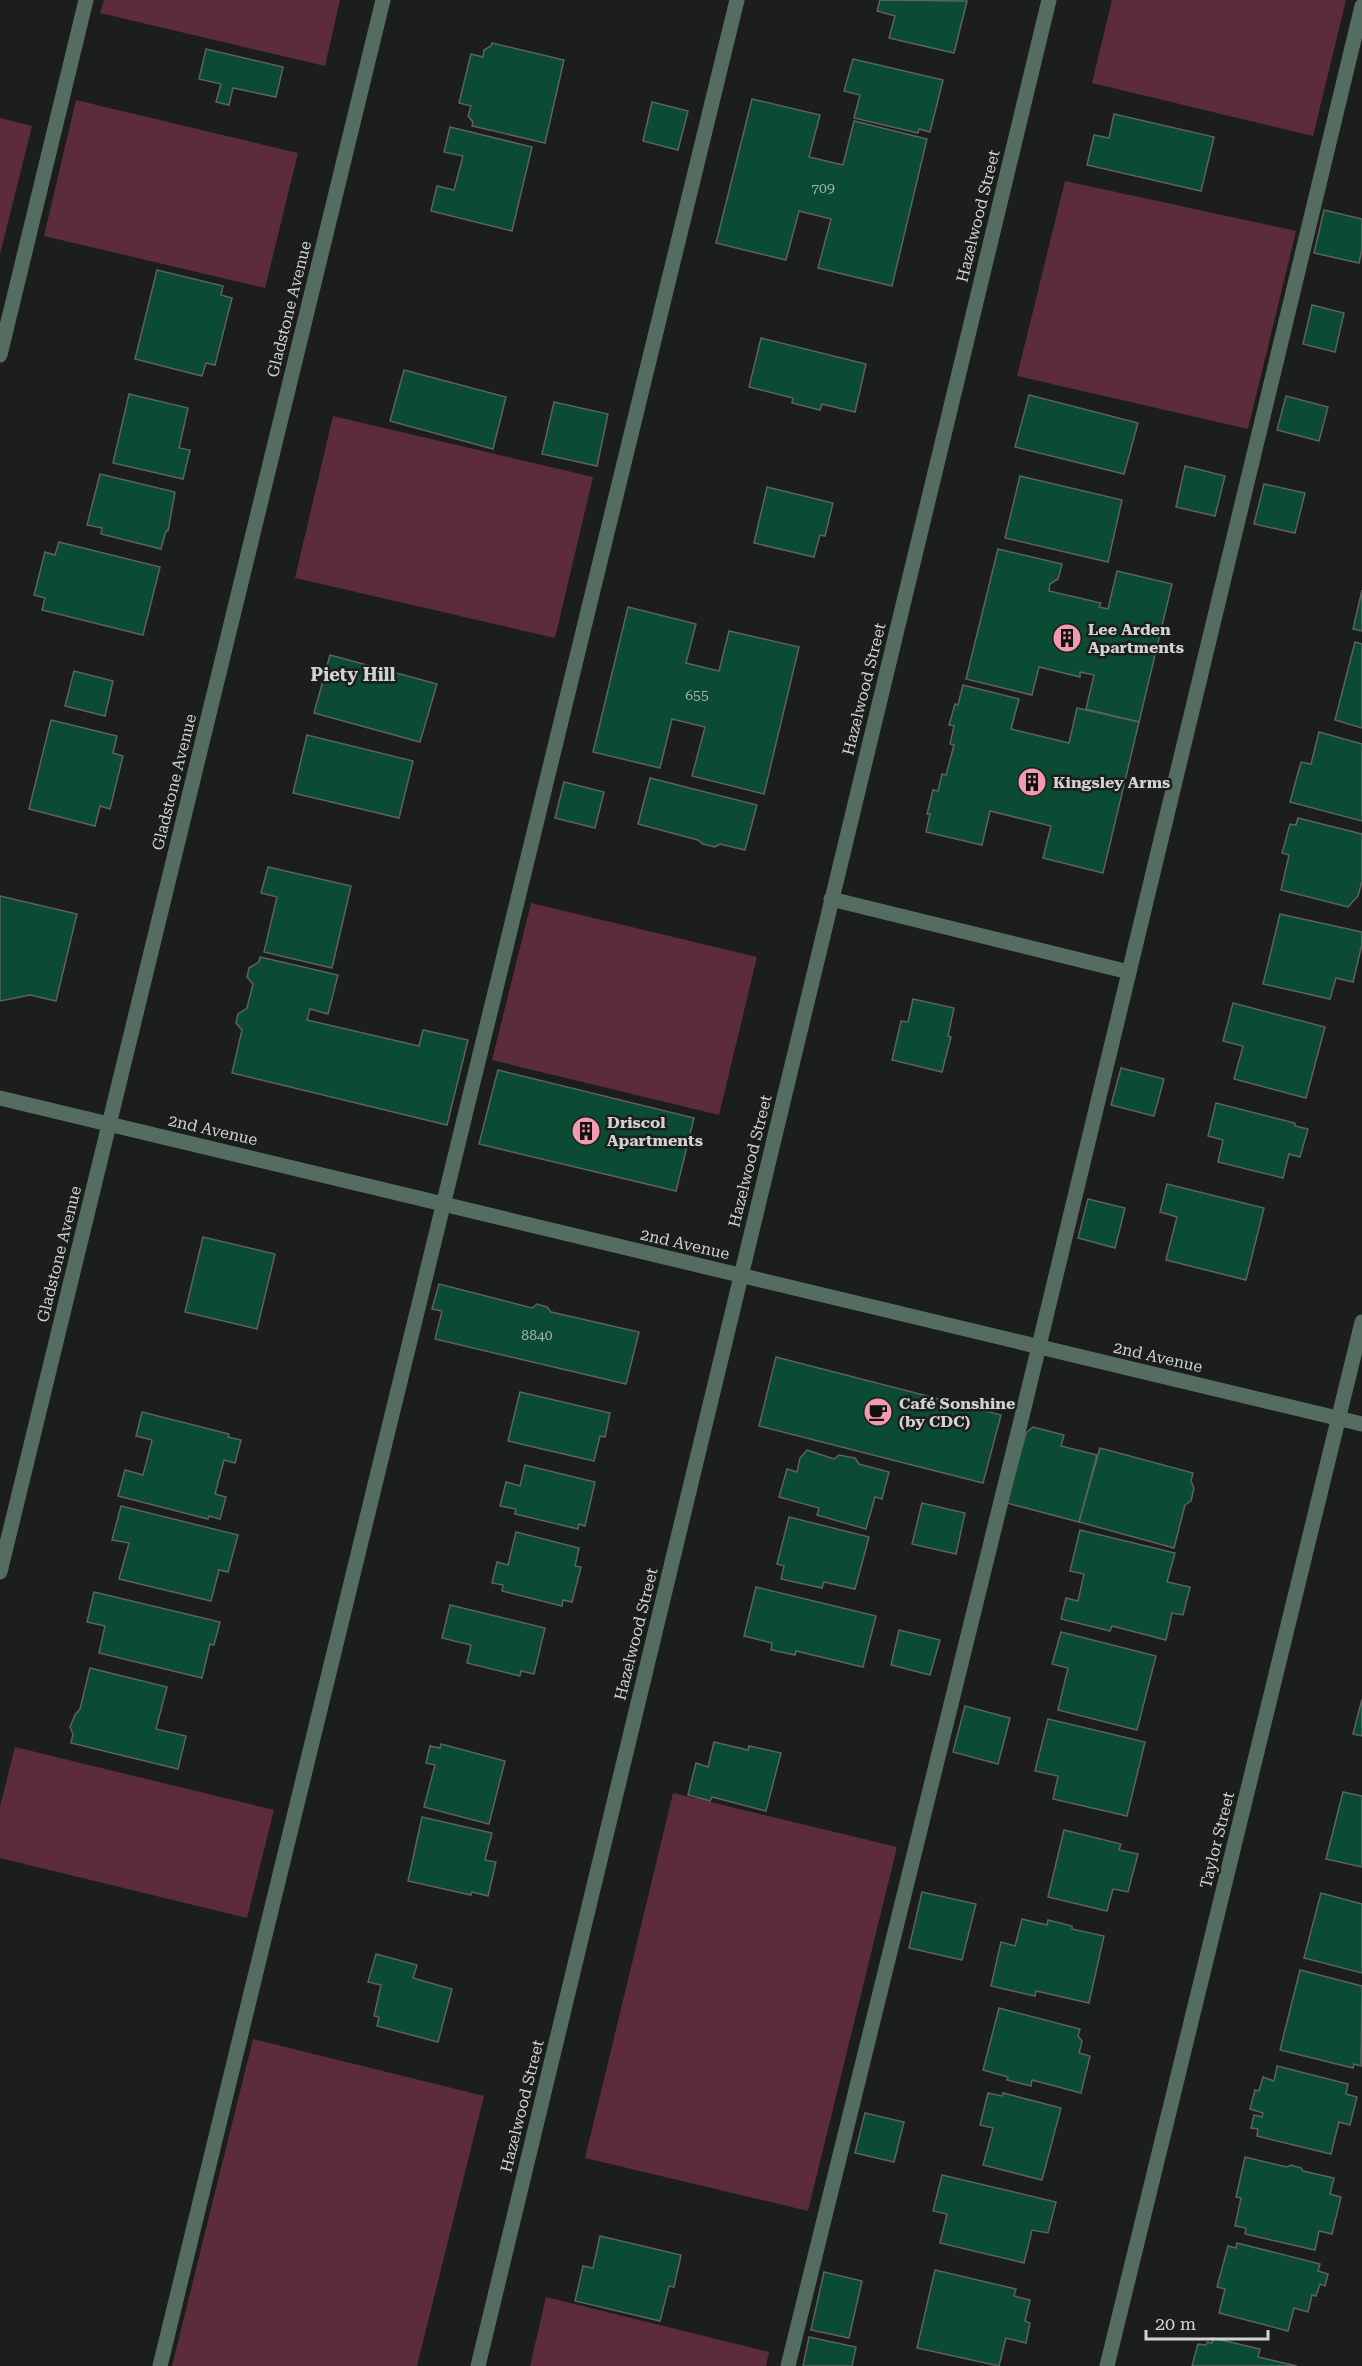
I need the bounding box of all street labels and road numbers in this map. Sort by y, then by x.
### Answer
street label: Hazelwood Street [952,148,1004,284]
street label: Gladstone Avenue [263,239,315,379]
street label: Hazelwood Street [838,621,890,757]
street label: Gladstone Avenue [148,712,200,852]
street label: Hazelwood Street [724,1093,776,1229]
street label: 2nd Avenue [167,1111,260,1150]
street label: Gladstone Avenue [33,1184,85,1324]
street label: 2nd Avenue [639,1225,732,1264]
street label: 2nd Avenue [1112,1338,1205,1377]
street label: Hazelwood Street [610,1566,662,1702]
street label: Taylor Street [1196,1790,1238,1890]
street label: Hazelwood Street [496,2038,548,2174]

